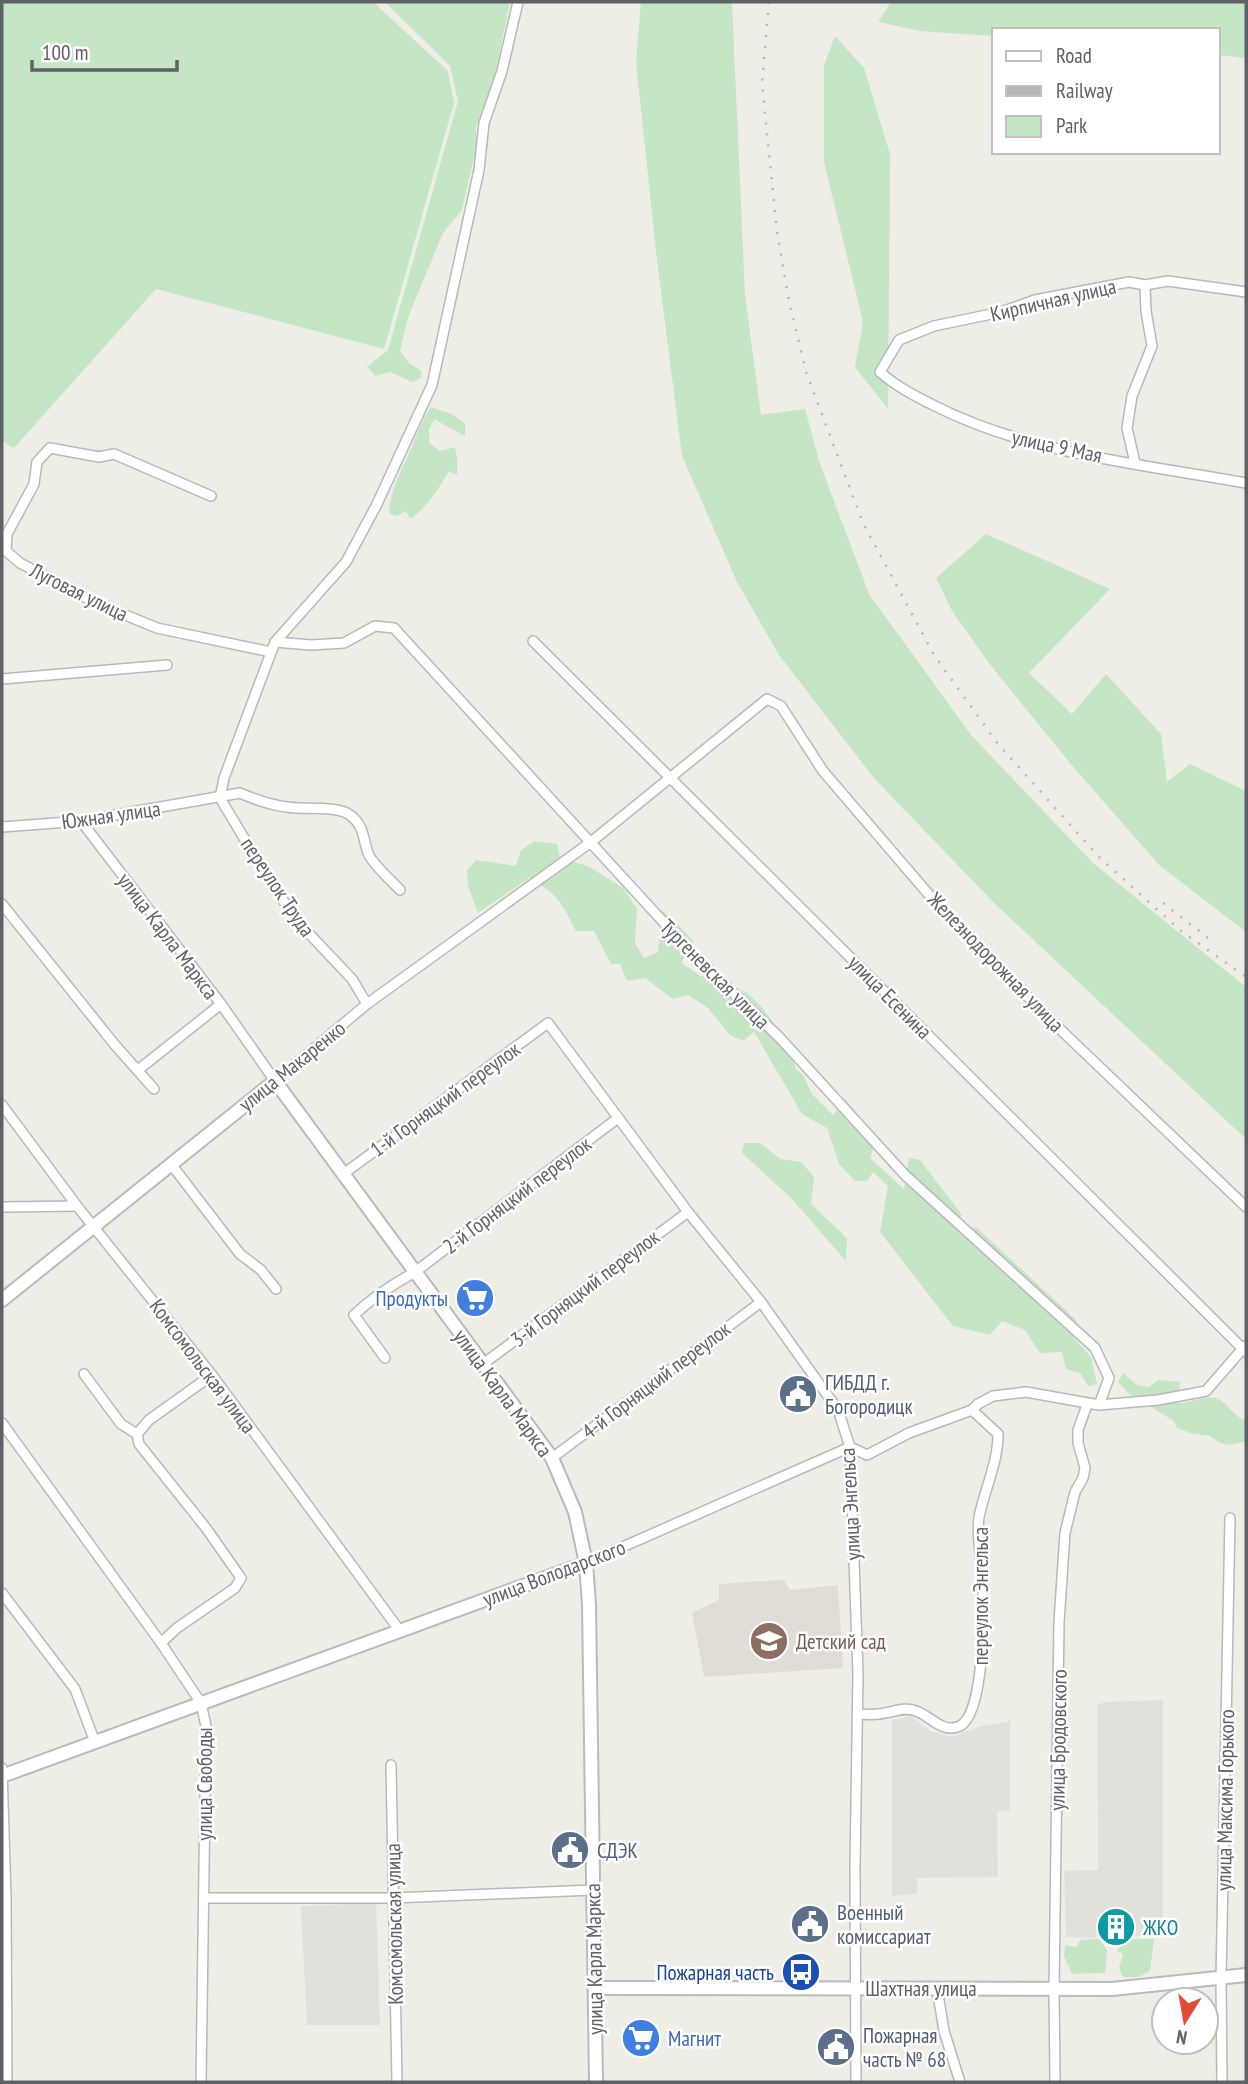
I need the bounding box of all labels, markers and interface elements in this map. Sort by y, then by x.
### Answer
scale bar [32,28,177,72]
legend [992,28,1220,154]
text: 100 m [42,39,88,66]
text: Road [1056,42,1092,69]
text: Railway [1056,77,1113,104]
text: Park [1056,112,1087,139]
street label: Кирпичная улица [987,272,1119,328]
street label: улица 9 Мая [1010,423,1104,469]
street label: Луговая улица [25,556,133,627]
street label: Южная улица [60,795,162,835]
street label: переулок Труда [235,832,321,942]
street label: улица Карла Маркса [112,867,224,1005]
street label: Железнодорожная улица [921,885,1070,1038]
street label: Тургеневская улица [654,913,776,1035]
street label: улица Есенина [842,949,938,1045]
street label: улица Макаренко [233,1015,351,1117]
street label: 1-й Горняцкий переулок [365,1035,525,1163]
street label: 2-й Горняцкий переулок [437,1130,597,1260]
street label: 3-й Горняцкий переулок [505,1223,665,1353]
supermarket icon: Продукты [454,1277,496,1319]
place label: Продукты [375,1285,448,1312]
street label: Комсомольская улица [144,1293,262,1439]
street label: 4-й Горняцкий переулок [576,1315,736,1445]
street label: улица Карла Маркса [448,1324,558,1462]
place label: ГИБДД г. Богородицк [825,1369,913,1420]
public building icon: ГИБДД г. Богородицк [777,1373,819,1415]
street label: улица Энгельса [834,1447,866,1561]
street label: переулок Энгельса [967,1527,994,1665]
street label: улица Володарского [479,1533,629,1613]
school or university icon: Детский сад [748,1620,790,1662]
place label: Детский сад [796,1628,886,1655]
street label: улица Бродовского [1043,1669,1073,1811]
street label: улица Максима Горького [1210,1709,1240,1891]
street label: улица Свободы [191,1727,218,1841]
public building icon: СДЭК [549,1829,591,1871]
place label: СДЭК [597,1837,638,1864]
street label: Комсомольская улица [379,1843,409,2005]
street label: улица Карла Маркса [579,1883,609,2035]
place label: Военный комиссариат [837,1899,931,1950]
public building icon: Военный комиссариат [789,1903,831,1945]
building icon: ЖКО [1095,1906,1137,1948]
place label: ЖКО [1142,1914,1178,1941]
bus stop icon: Пожарная часть [780,1951,822,1993]
place label: Пожарная часть [656,1959,774,1986]
street label: Шахтная улица [865,1975,977,2002]
north arrow [1150,1986,1220,2056]
supermarket icon: Магнит [620,2017,662,2059]
place label: Пожарная часть № 68 [863,2022,946,2073]
place label: Магнит [668,2025,721,2052]
text: N [1174,2025,1189,2050]
public building icon: Пожарная часть № 68 [815,2026,857,2068]

